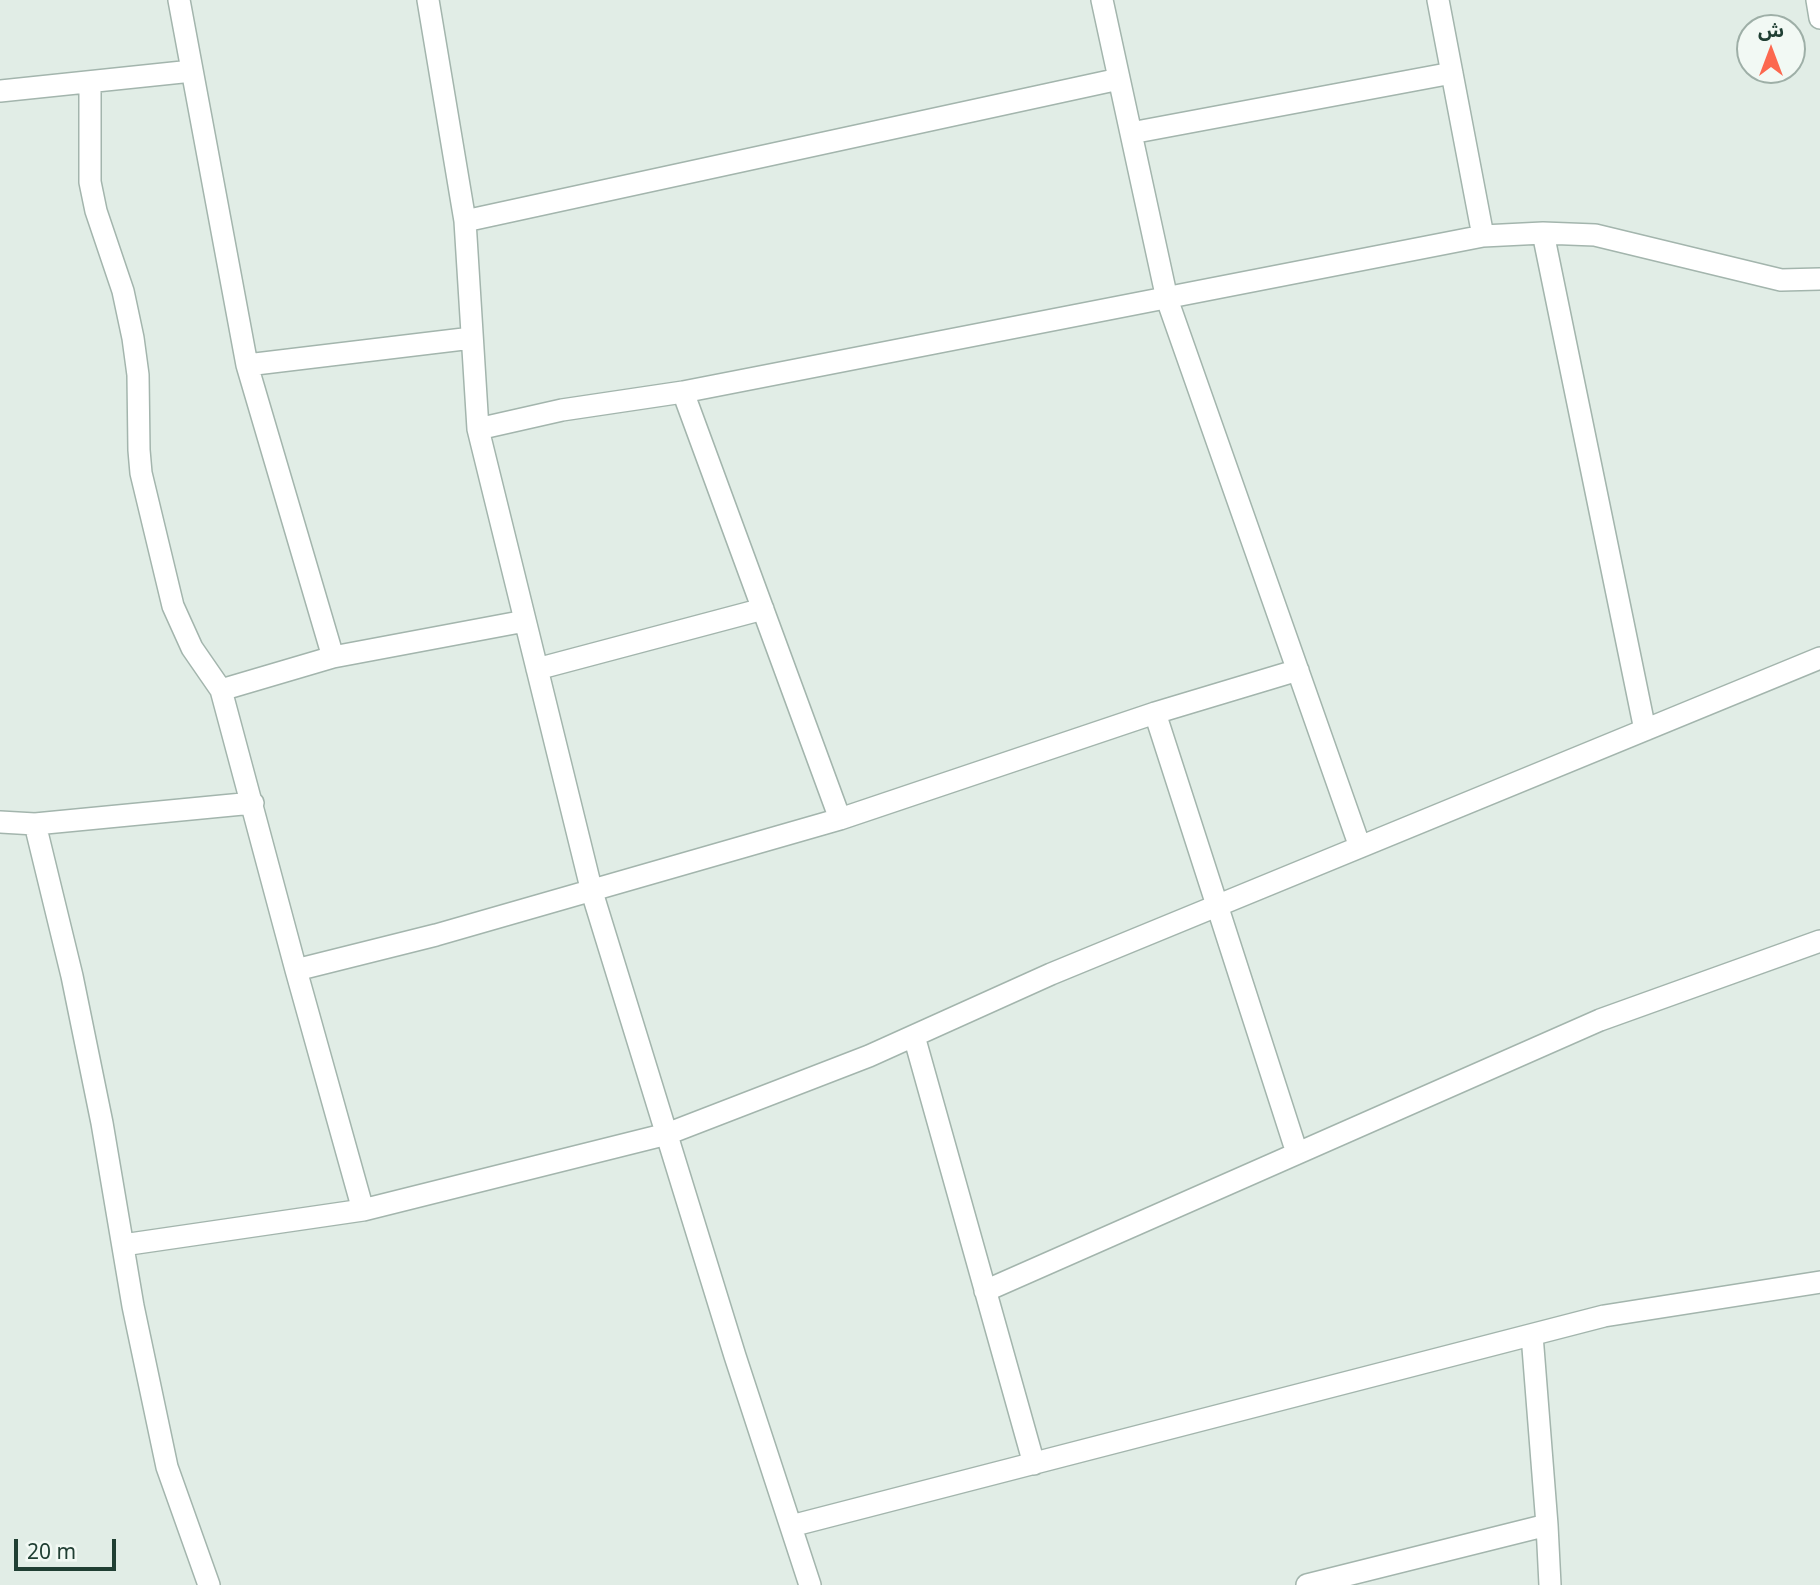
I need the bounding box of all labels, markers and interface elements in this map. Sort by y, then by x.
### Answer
north arrow [1736,14,1806,84]
text: ش [1758,17,1784,43]
scale bar [18,1526,119,1570]
text: 20 m [27,1537,76,1565]

